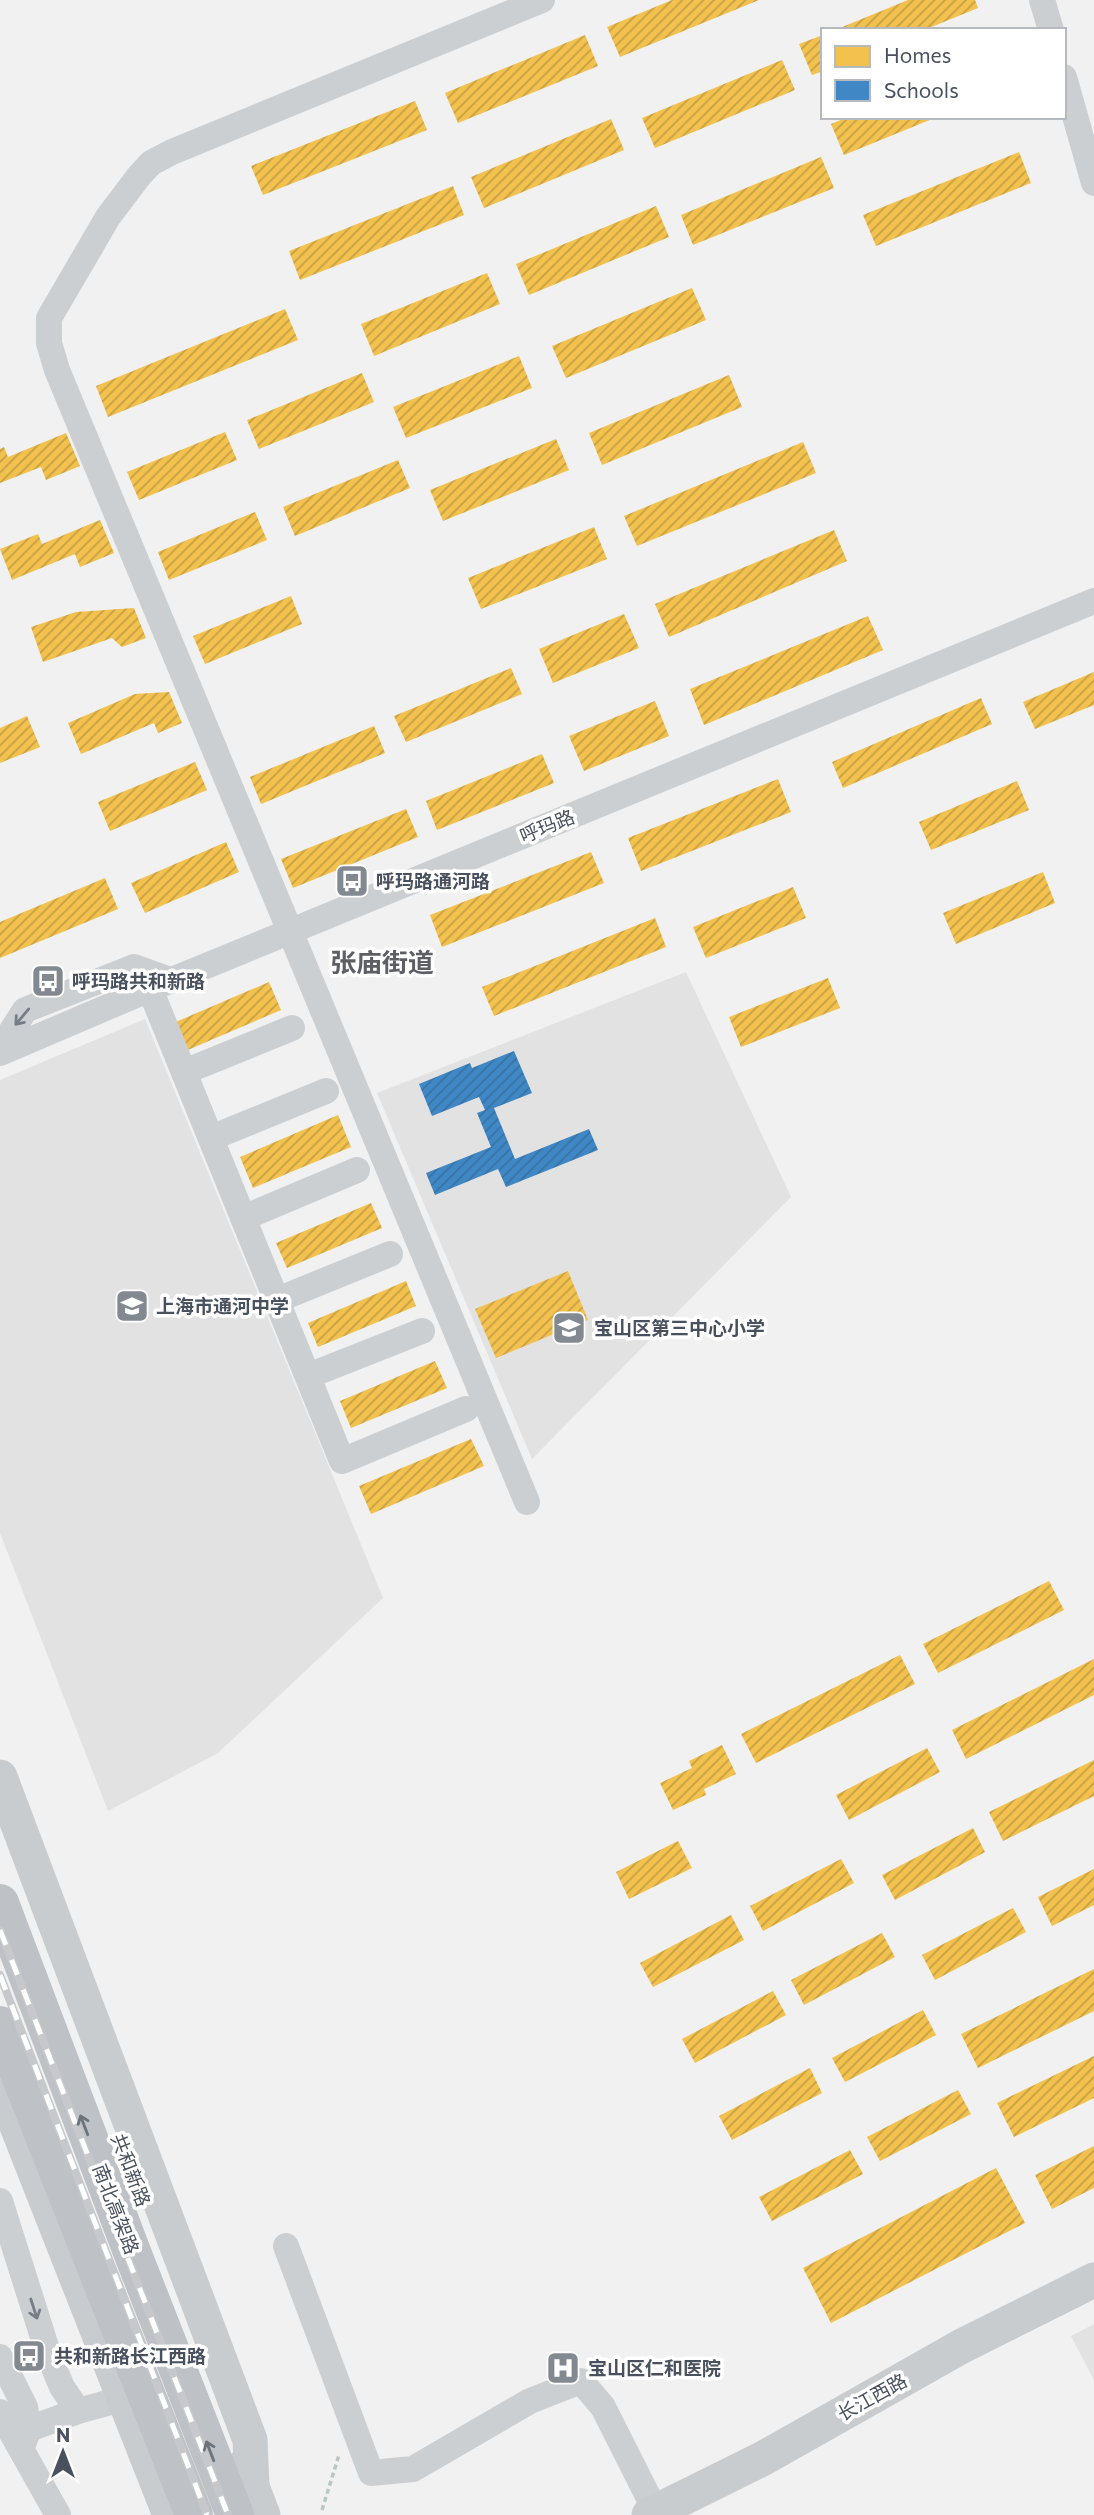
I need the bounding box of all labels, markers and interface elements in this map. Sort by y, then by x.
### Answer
legend [821,28,1066,119]
text: Homes [884,42,951,67]
text: Schools [884,77,959,102]
street label: 呼玛路 [516,804,578,847]
bus stop icon: 呼玛路通河路 [333,862,371,900]
place label: 呼玛路通河路 [376,869,490,892]
district label: 张庙街道 [330,946,434,977]
bus stop icon: 呼玛路共和新路 [29,962,67,1000]
place label: 呼玛路共和新路 [72,969,205,992]
one-way arrow [14,1008,30,1026]
school or university icon: 上海市通河中学 [113,1287,151,1325]
place label: 上海市通河中学 [156,1294,289,1317]
school or university icon: 宝山区第三中心小学 [550,1309,588,1347]
place label: 宝山区第三中心小学 [594,1316,765,1339]
one-way arrow [77,2115,89,2137]
street label: 共和新路 [107,2130,156,2209]
street label: 南北高架路 [89,2160,144,2257]
one-way arrow [28,2297,41,2319]
bus stop icon: 共和新路长江西路 [10,2337,48,2375]
place label: 共和新路长江西路 [54,2344,206,2367]
hospital icon: 宝山区仁和医院 [544,2349,582,2387]
place label: 宝山区仁和医院 [588,2356,721,2379]
street label: 长江西路 [833,2368,911,2425]
north arrow [28,2417,98,2487]
text: N [56,2423,70,2446]
one-way arrow [203,2441,216,2463]

